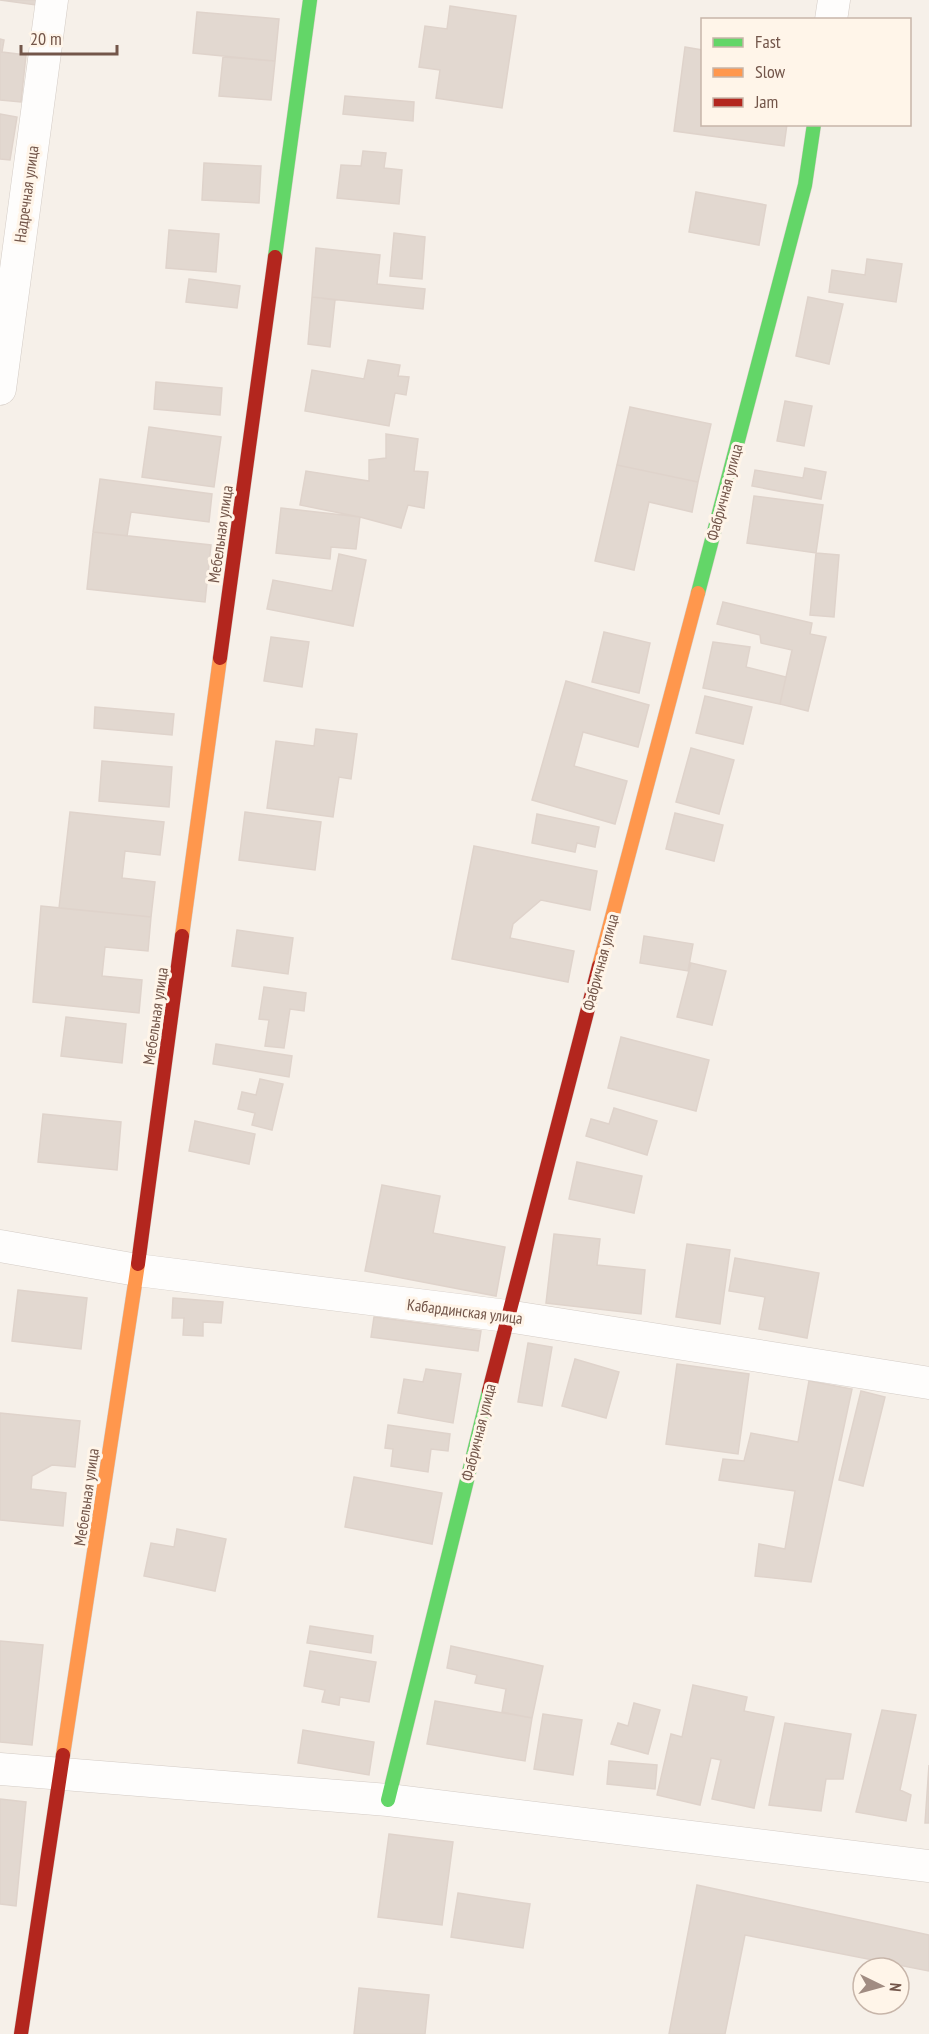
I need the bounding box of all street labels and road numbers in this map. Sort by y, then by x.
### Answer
street label: Надречная улица [9,144,43,244]
street label: Фабричная улица [701,441,747,543]
street label: Мебельная улица [203,484,237,584]
street label: Фабричная улица [577,911,623,1013]
street label: Мебельная улица [138,966,172,1066]
street label: Кабардинская улица [406,1294,524,1328]
street label: Фабричная улица [456,1381,500,1483]
street label: Мебельная улица [69,1447,103,1547]

